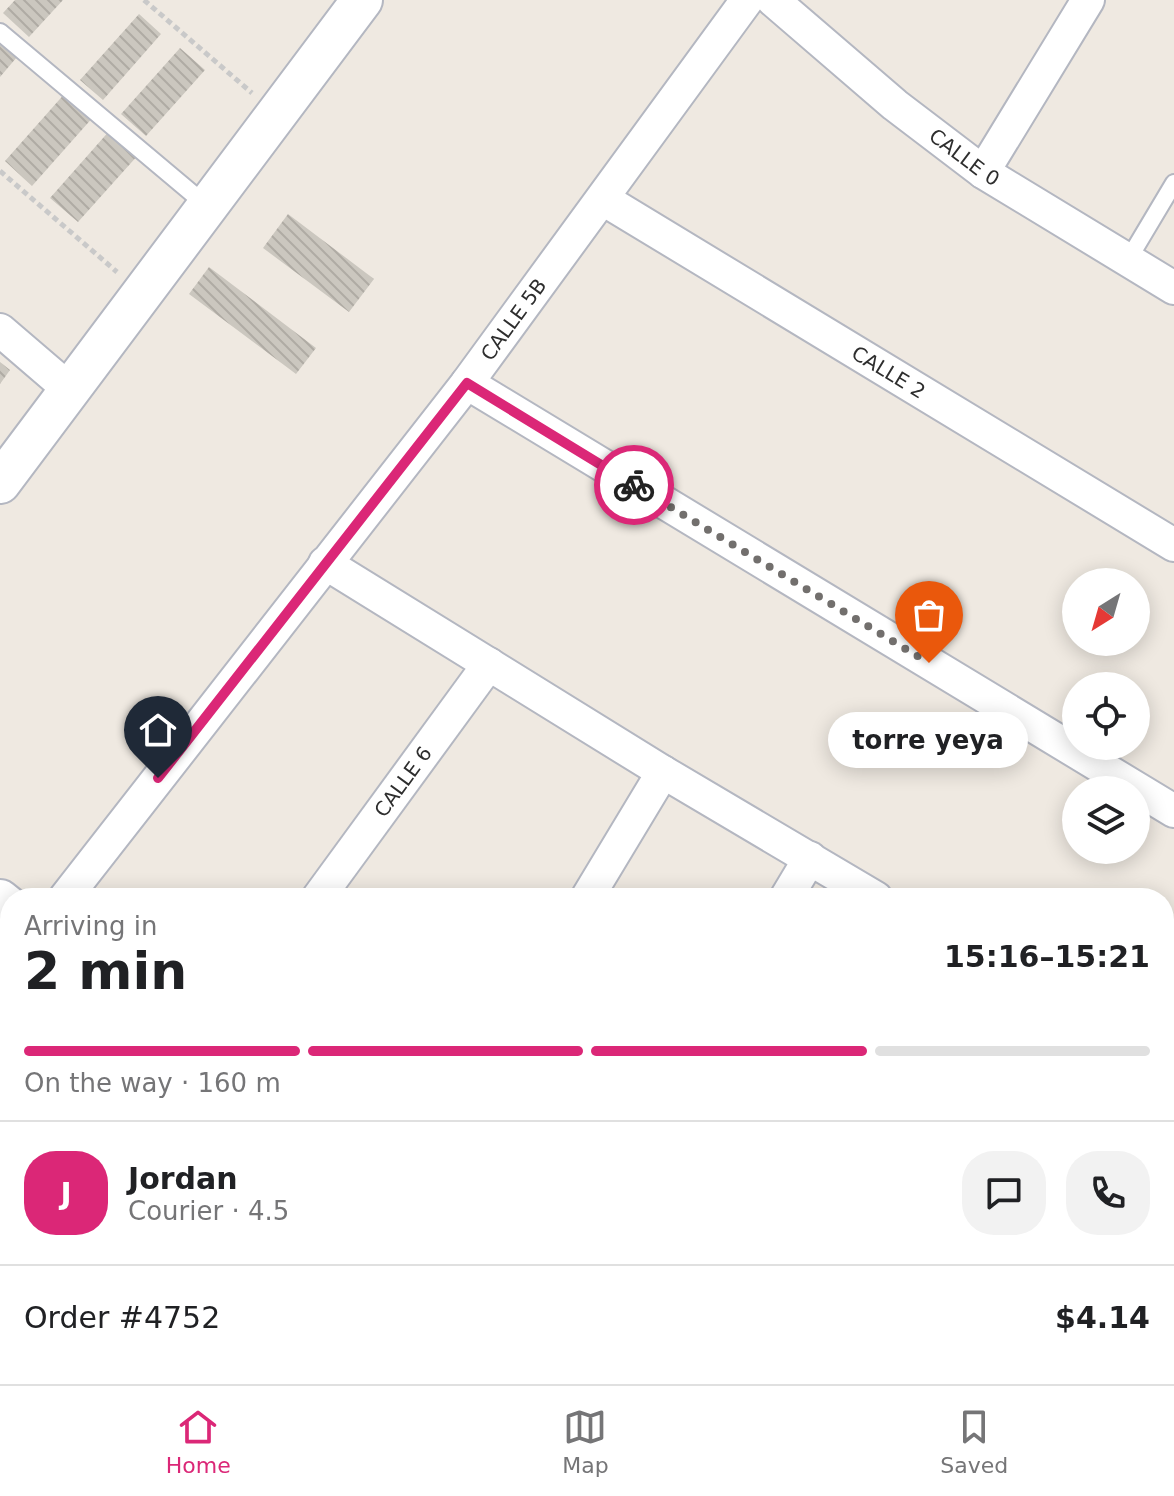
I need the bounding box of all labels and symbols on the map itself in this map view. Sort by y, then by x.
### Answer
street label: CALLE 0 [924,123,1004,191]
street label: CALLE 5B [476,274,551,365]
street label: CALLE 2 [847,341,930,404]
courier [594,445,674,525]
north arrow [1062,568,1150,656]
pin [895,581,963,663]
pin [124,696,192,778]
callout: torre yeya [829,711,1029,767]
street label: CALLE 6 [369,742,437,822]

